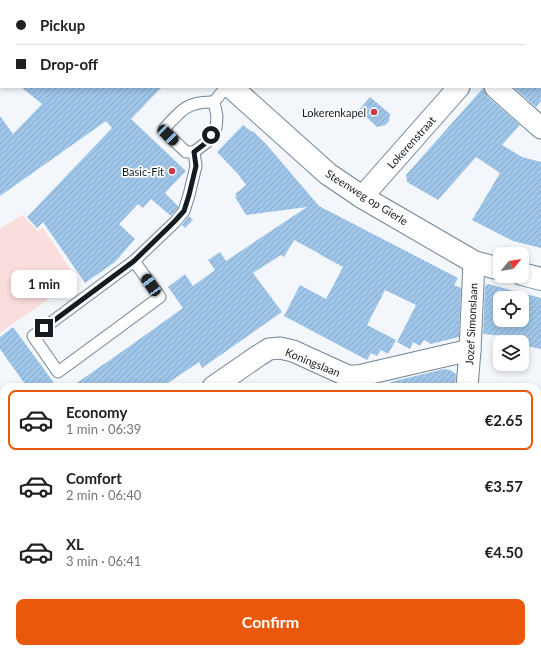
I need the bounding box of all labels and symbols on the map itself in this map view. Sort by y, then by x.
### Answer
place label: Lokerenkapel [302,106,366,119]
marker: Lokerenkapel [369,107,379,117]
street label: Lokerenstraat [384,113,438,171]
car [155,122,181,148]
route start [202,126,220,144]
place label: Basic-Fit [122,165,164,178]
marker: Basic-Fit [167,166,177,176]
street label: Steenweg op Gierle [324,166,411,228]
north arrow [493,247,529,283]
callout: 1 min [11,270,77,298]
car [139,272,163,298]
street label: Jozef Simonslaan [462,283,480,365]
route end [35,319,53,337]
street label: Koningslaan [284,345,342,379]

